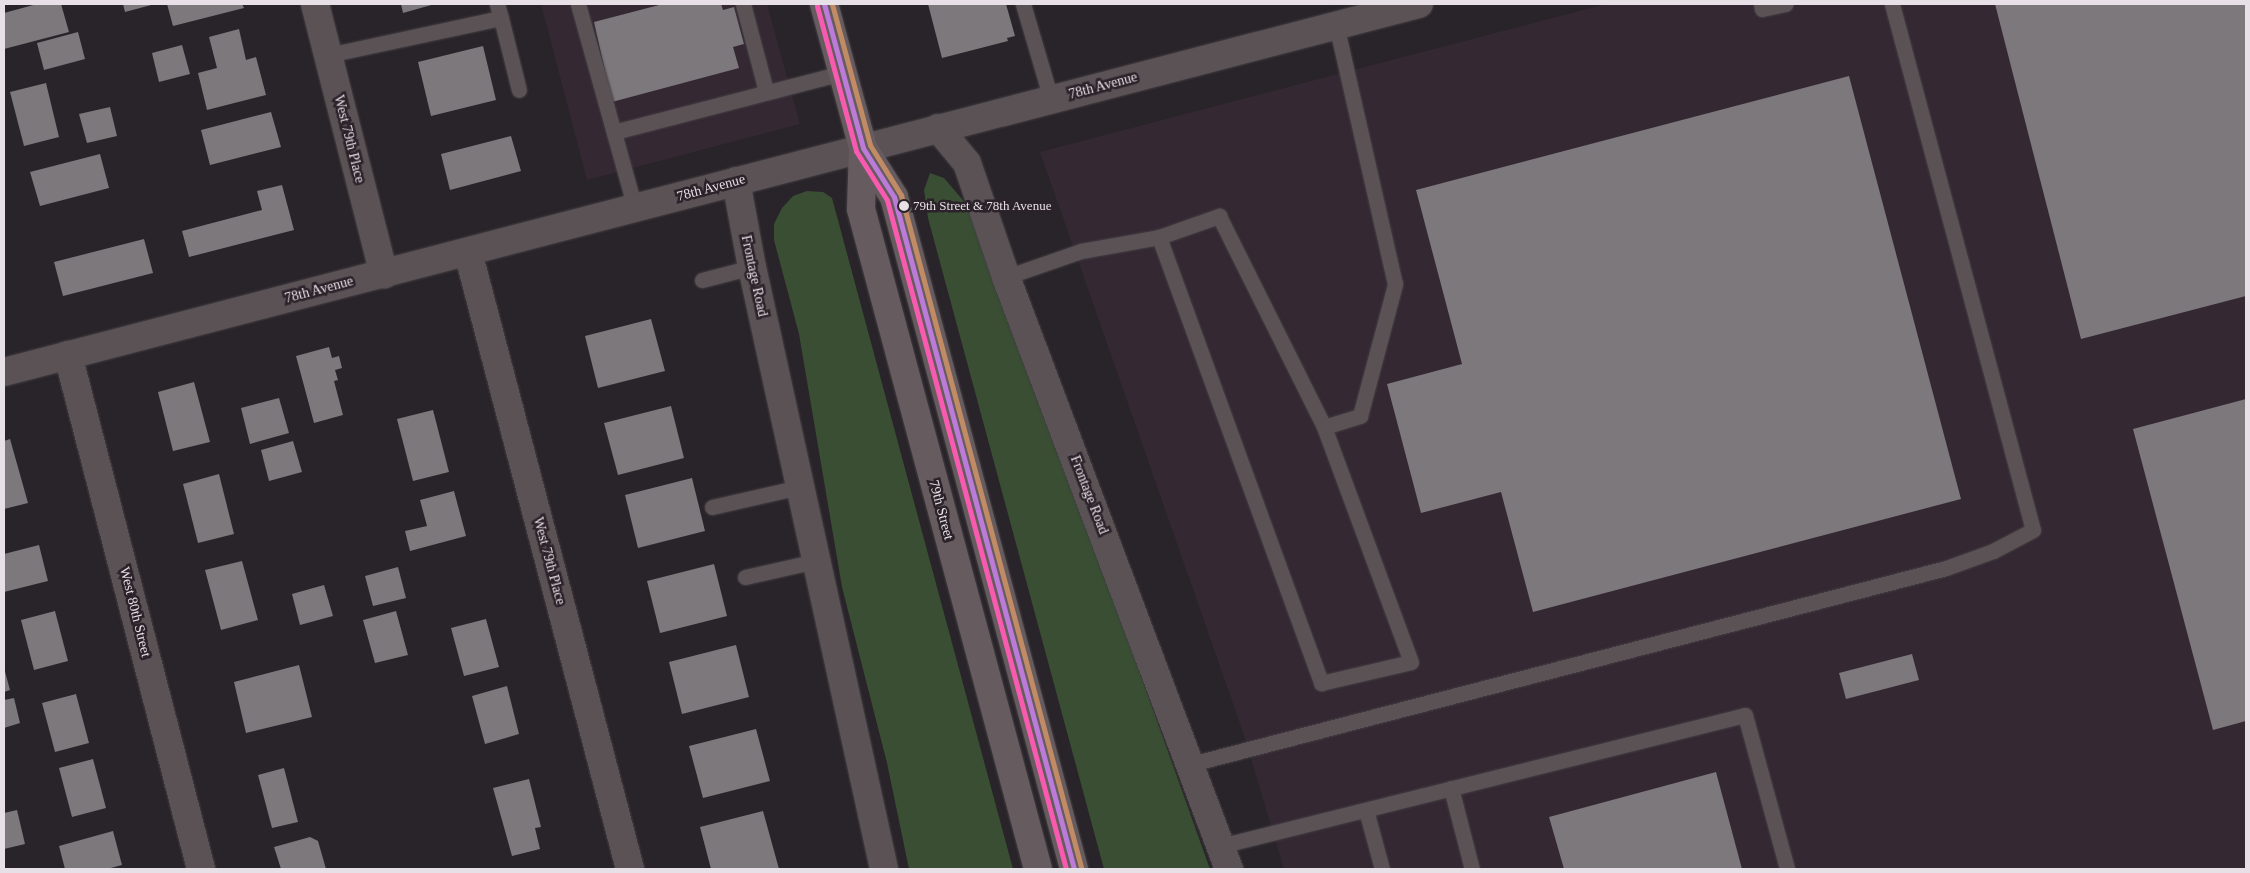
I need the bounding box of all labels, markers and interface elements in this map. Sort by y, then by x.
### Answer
street label: 78th Avenue [1067,69,1139,103]
street label: West 79th Place [330,93,368,185]
street label: 78th Avenue [675,171,747,205]
place label: 79th Street & 78th Avenue [913,198,1052,214]
marker: 79th Street & 78th Avenue [899,201,909,211]
street label: Frontage Road [737,234,771,318]
street label: 78th Avenue [283,273,355,307]
street label: Frontage Road [1066,453,1112,537]
street label: 79th Street [925,478,957,542]
street label: West 79th Place [529,515,569,607]
street label: West 80th Street [116,565,154,659]

